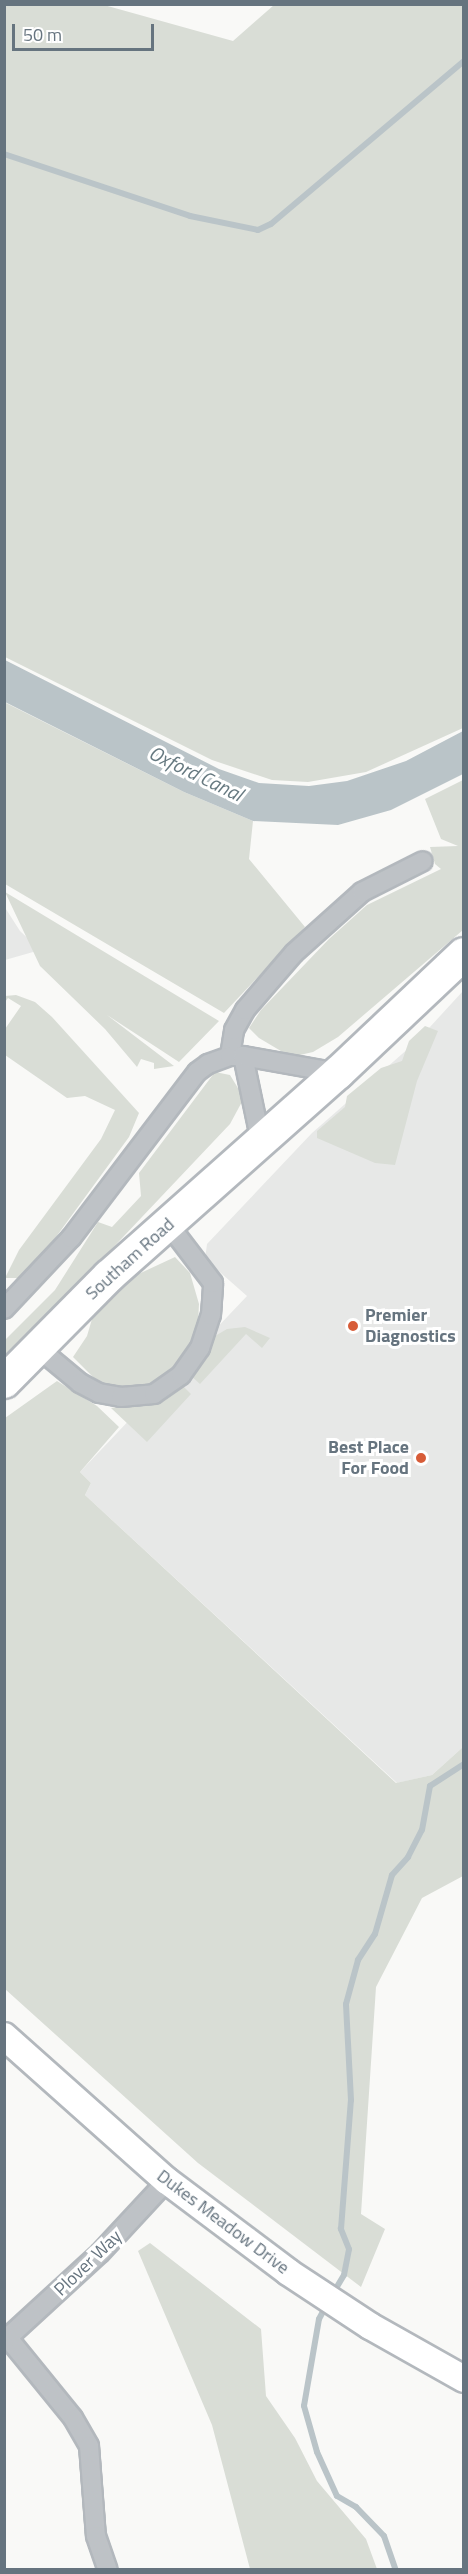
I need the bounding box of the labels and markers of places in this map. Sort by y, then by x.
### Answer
place label: Premier Diagnostics [365,1305,456,1348]
marker: Premier Diagnostics [346,1319,360,1333]
place label: Best Place For Food [328,1437,409,1480]
marker: Best Place For Food [414,1451,428,1465]

